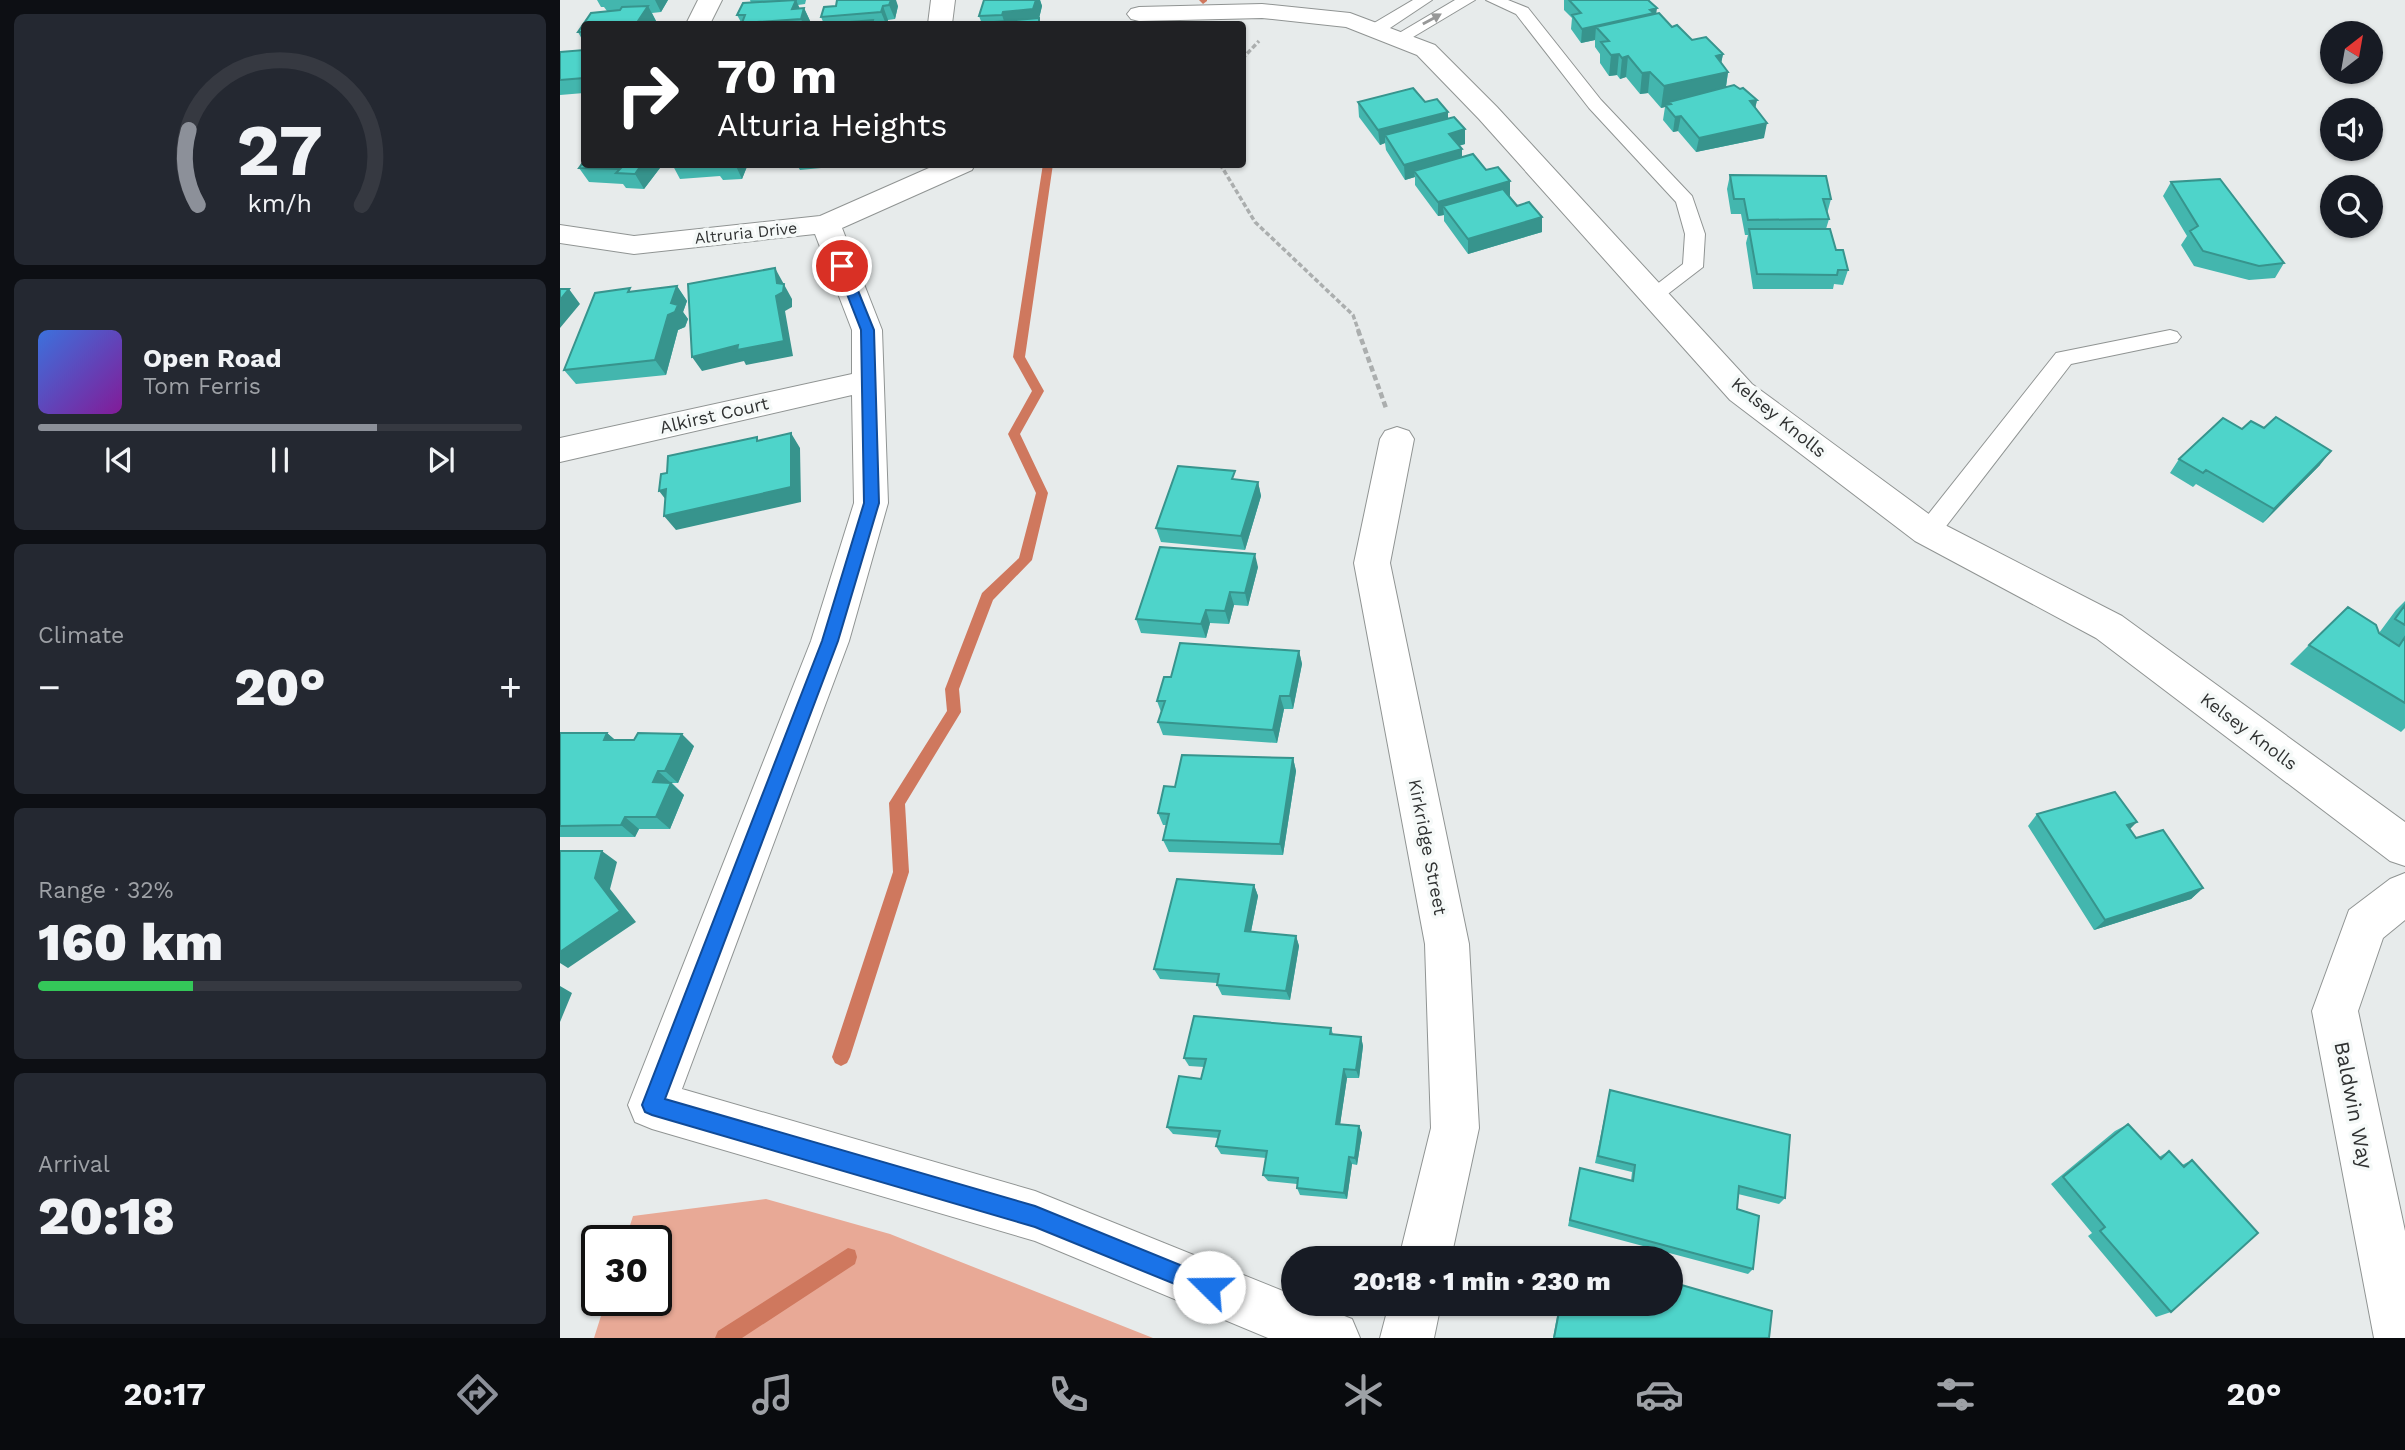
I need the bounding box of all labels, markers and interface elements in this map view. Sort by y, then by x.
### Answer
one-way arrow [1422,13,1442,25]
north arrow [2320,21,2384,84]
map controls [2320,21,2383,238]
text: 70 m [717,47,837,105]
icon: right [602,49,693,140]
button: sound [2320,98,2383,161]
text: Alturia Heights [717,106,947,144]
text: 27 [237,108,323,194]
button: search [2320,175,2383,238]
text: km/h [248,189,312,218]
street label: Altruria Drive [694,218,798,248]
pin [812,236,872,296]
icon: arrive [823,247,861,285]
text: Open Road [143,343,281,373]
street label: Kelsey Knolls [1727,372,1831,462]
text: Tom Ferris [143,373,261,400]
street label: Alkirst Court [657,392,771,438]
icon: previous [100,441,138,479]
icon: pause [261,441,299,479]
icon: next [422,441,460,479]
text: Climate [38,622,124,649]
text: 20° [234,657,326,718]
text: − [38,665,61,709]
text: + [499,665,522,709]
street label: Kelsey Knolls [2197,688,2301,774]
street label: Kirkridge Street [1405,777,1452,917]
text: Range · 32% [38,877,173,904]
text: 160 km [38,912,223,973]
street label: Baldwin Way [2329,1039,2379,1171]
text: Arrival [38,1151,110,1178]
text: 20:18 [38,1186,175,1247]
speed limit sign: 30 [581,1225,672,1316]
position arrow [1172,1250,1246,1324]
text: 20:18 · 1 min · 230 m [1353,1266,1611,1296]
icon: directions [453,1370,502,1419]
icon: music [748,1370,797,1419]
icon: phone [1044,1370,1093,1419]
icon: climate [1339,1370,1388,1419]
icon: car [1635,1370,1684,1419]
icon: filters [1931,1370,1980,1419]
text: 20:17 [123,1375,206,1413]
text: 20° [2226,1375,2282,1413]

